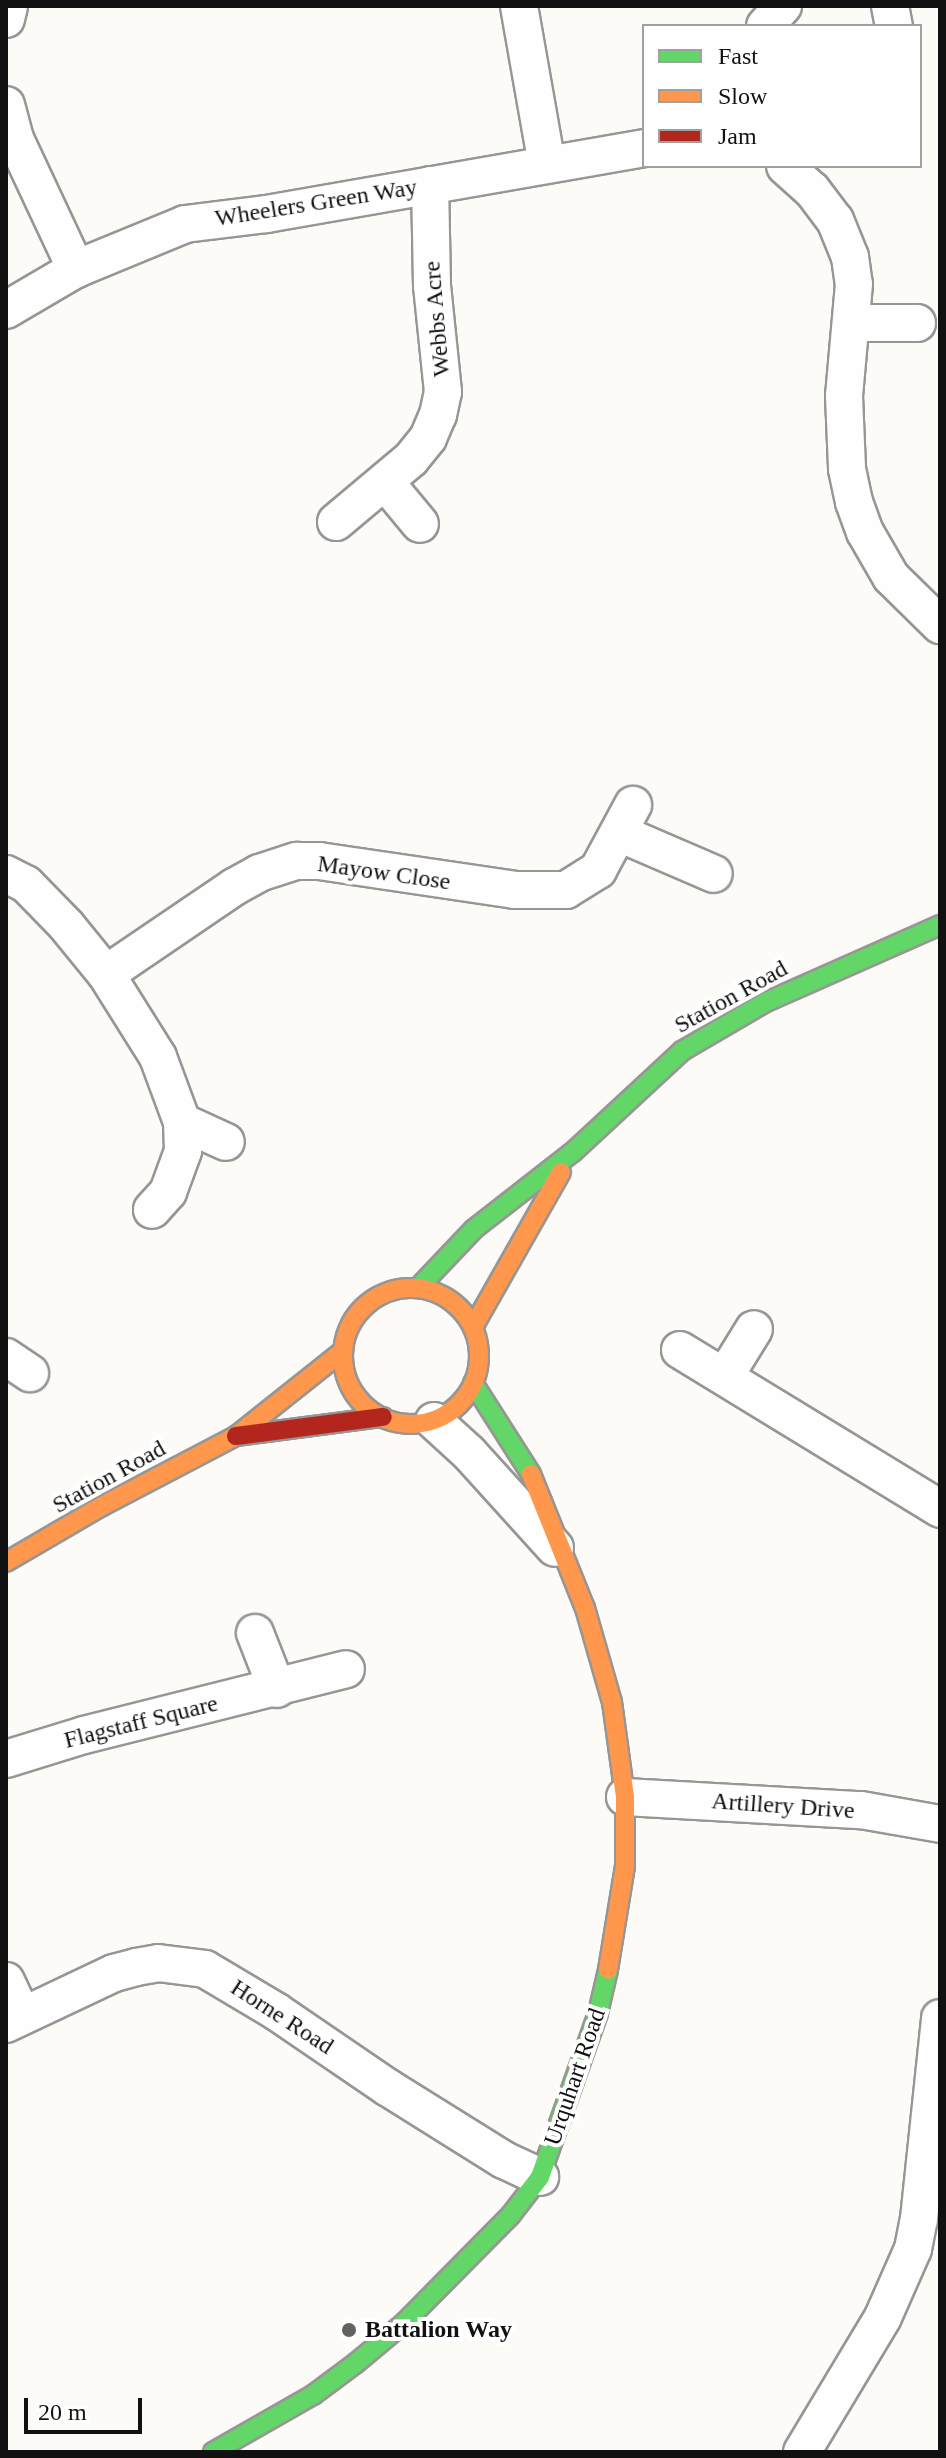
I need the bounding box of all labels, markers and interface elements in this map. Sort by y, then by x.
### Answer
legend [642,24,922,168]
text: Fast [718,43,758,69]
text: Slow [718,83,767,109]
text: Jam [718,123,757,149]
street label: Wheelers Green Way [213,173,419,233]
street label: Webbs Acre [418,259,456,379]
street label: Mayow Close [316,849,452,897]
street label: Station Road [670,954,792,1040]
street label: Station Road [48,1434,170,1520]
street label: Flagstaff Square [61,1689,221,1755]
street label: Artillery Drive [711,1787,855,1825]
street label: Horne Road [225,1973,339,2061]
street label: Urquhart Road [538,2005,612,2149]
place label: Battalion Way [365,2316,512,2344]
marker: Battalion Way [340,2321,358,2339]
scale bar [28,2382,146,2432]
text: 20 m [38,2399,87,2425]

